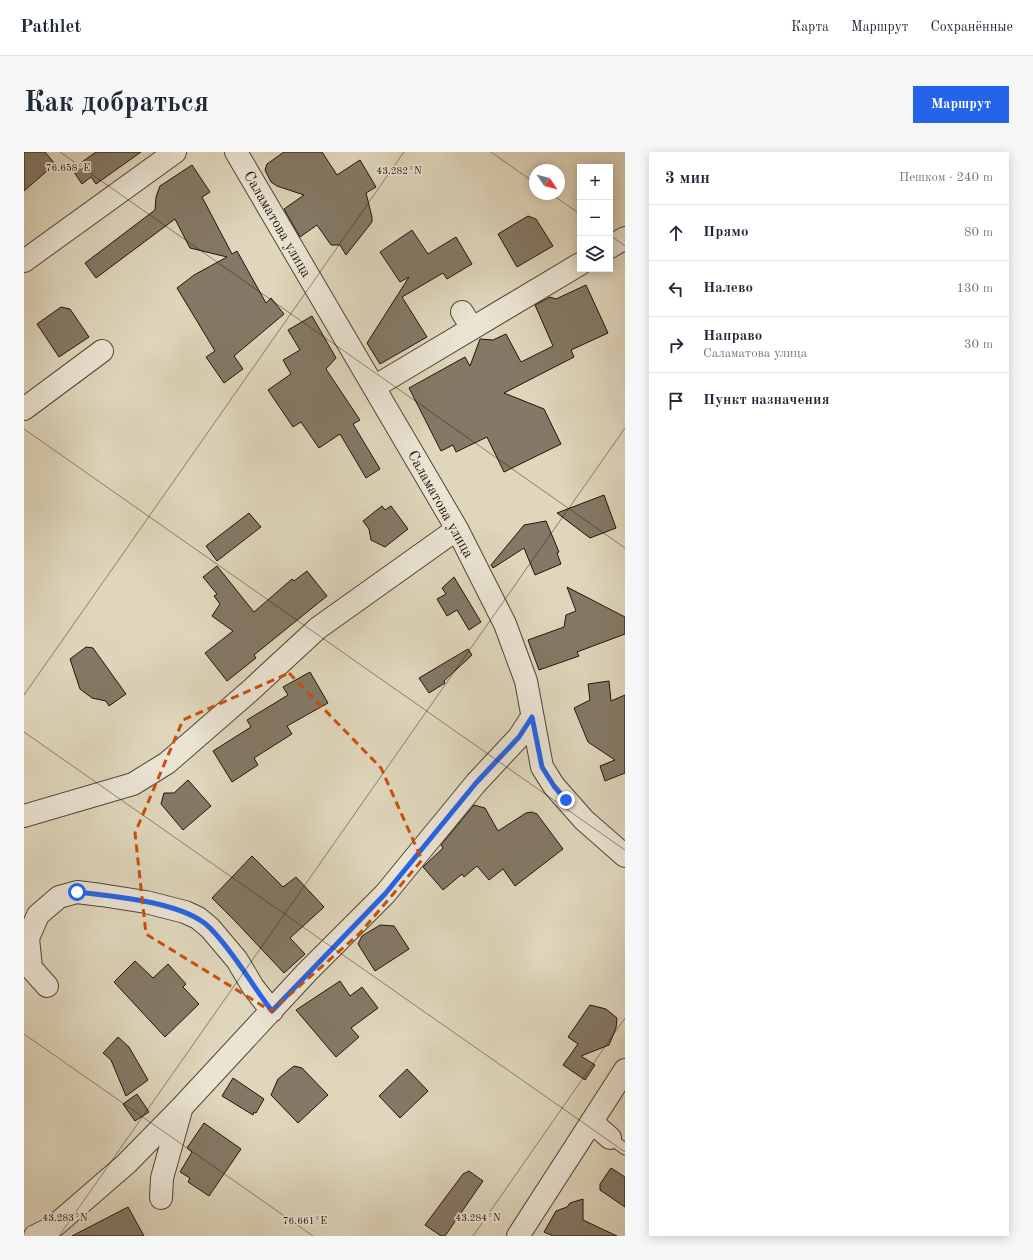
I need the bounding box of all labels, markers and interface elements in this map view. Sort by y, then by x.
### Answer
text: Pathlet [20,18,81,37]
text: Карта [791,20,829,34]
text: Маршрут [851,20,908,34]
text: Сохранённые [930,20,1013,34]
button: Маршрут [913,86,1009,123]
text: Как добраться [24,90,209,118]
text: 76.658°E [46,163,90,173]
north arrow [529,164,565,200]
map controls [577,164,613,272]
button: + [577,164,613,200]
text: 43.282°N [376,166,422,176]
street label: Саламатова улица [240,169,314,281]
text: 3 мин [665,170,710,187]
text: Пешком · 240 m [899,171,993,184]
button: − [577,200,613,236]
icon: ahead [665,222,687,244]
text: Прямо [703,225,749,240]
text: 80 m [964,226,993,239]
button: layers [577,236,613,272]
icon: left [665,278,687,300]
text: Налево [703,281,753,296]
text: 130 m [956,282,993,295]
text: Направо [703,329,762,344]
icon: right [665,334,687,356]
text: 30 m [964,338,993,351]
text: Саламатова улица [703,347,807,360]
icon: arrive [665,390,687,412]
text: Пункт назначения [703,393,830,408]
street label: Саламатова улица [404,449,476,561]
route end [557,791,575,809]
route start [68,883,86,901]
text: 43.283°N [42,1213,88,1223]
text: 43.284°N [455,1213,501,1223]
text: 76.661°E [283,1216,327,1226]

